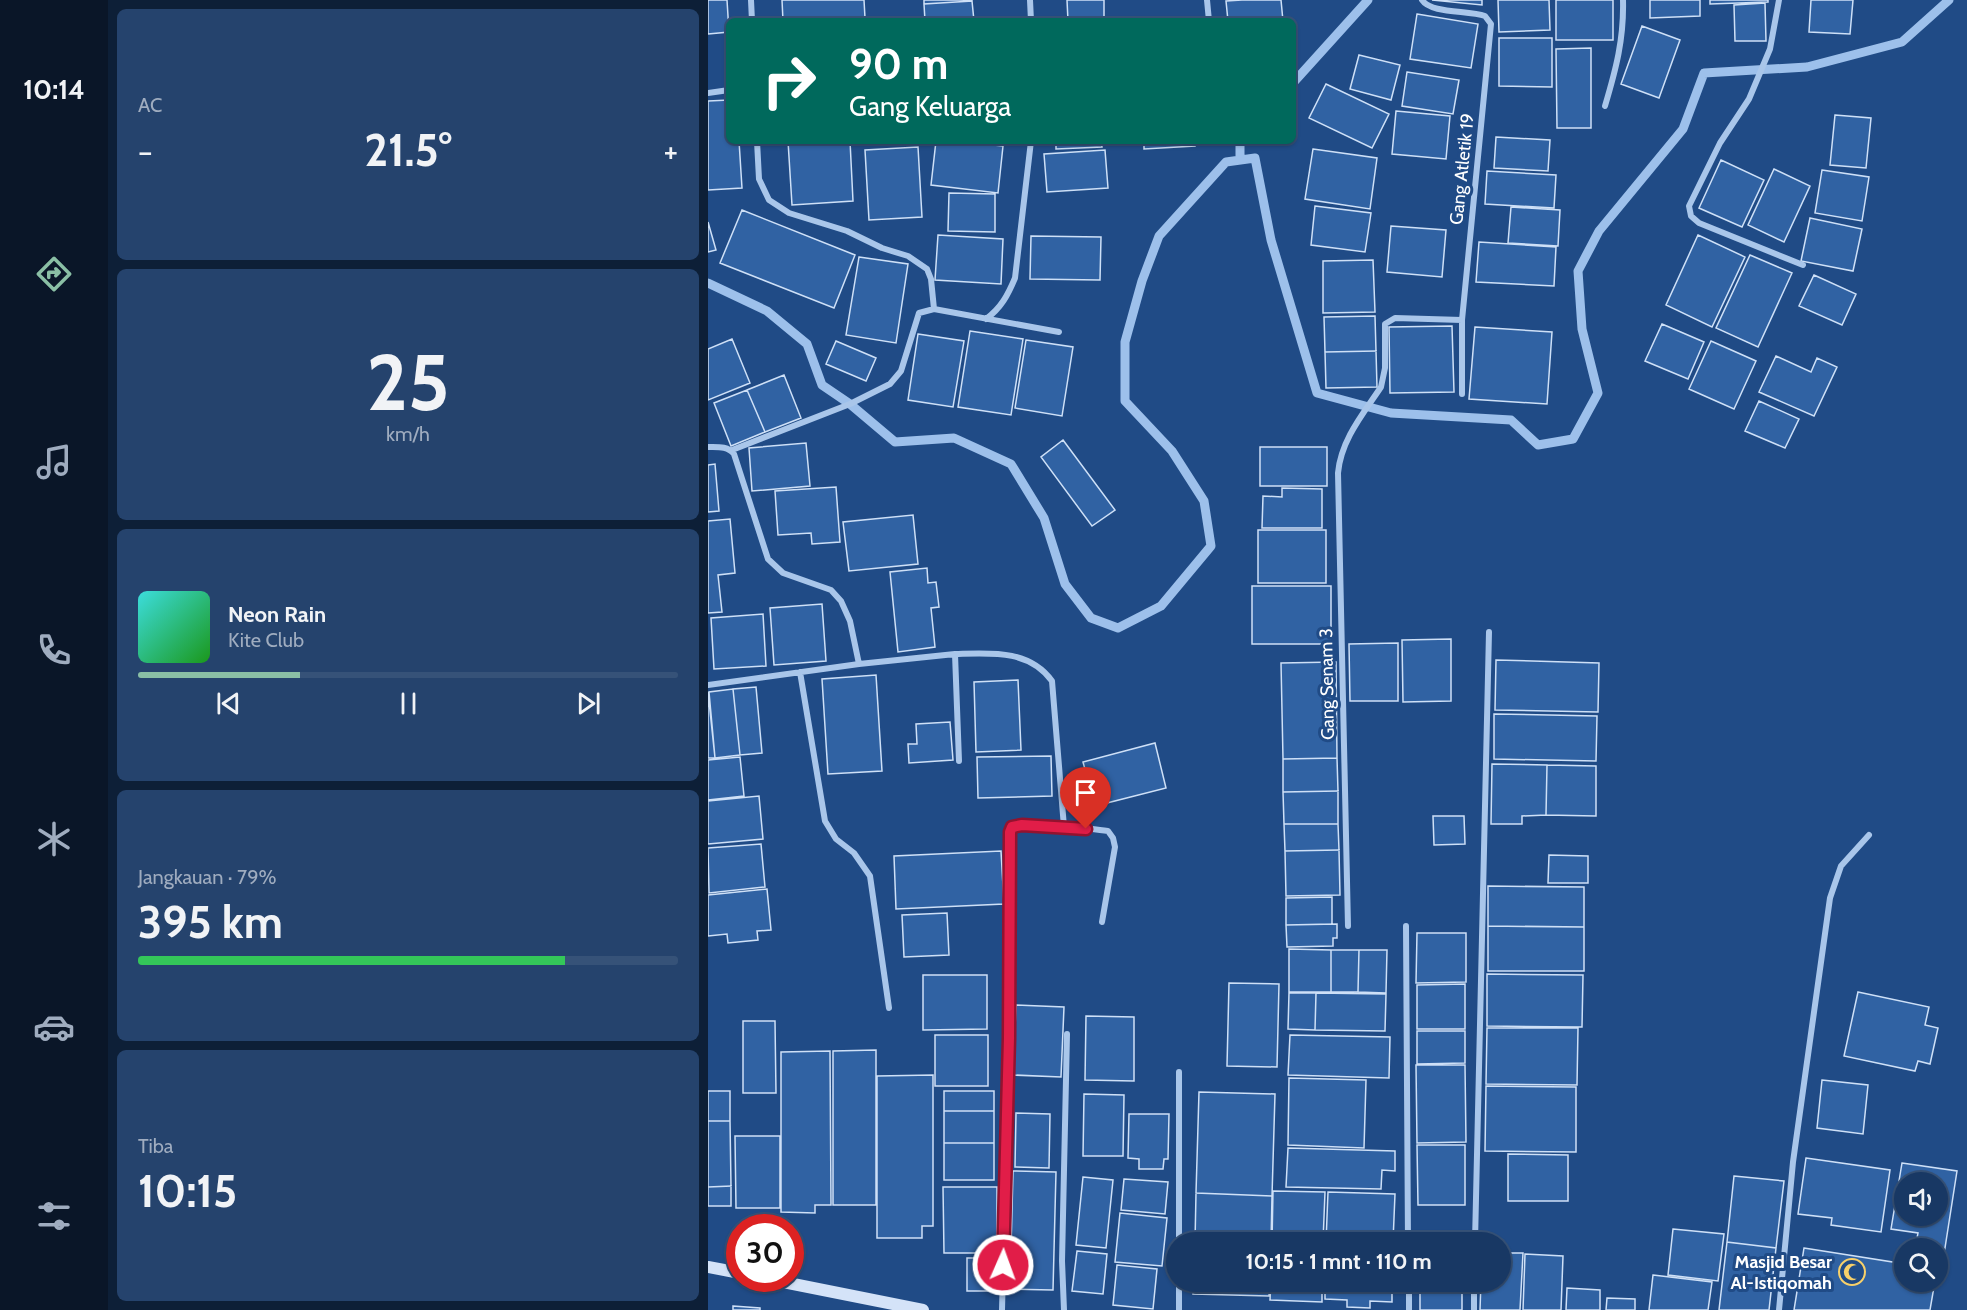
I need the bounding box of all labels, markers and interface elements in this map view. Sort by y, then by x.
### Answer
text: 90 m [849,38,948,90]
icon: right [750,42,828,120]
text: 10:14 [23,73,85,106]
text: Gang Keluarga [849,90,1011,123]
text: AC [138,93,162,117]
street label: Gang Atletik 19 [1445,112,1479,226]
text: 21.5° [364,123,452,177]
text: − [138,131,153,171]
text: + [663,131,678,171]
icon: directions [33,253,75,295]
text: 25 [366,335,450,430]
text: km/h [386,422,430,446]
icon: music [33,441,75,483]
text: Neon Rain [228,601,326,628]
text: Kite Club [228,628,304,652]
street label: Gang Senam 3 [1315,628,1339,740]
icon: phone [33,629,75,671]
icon: previous [212,687,245,720]
icon: pause [392,687,425,720]
icon: next [572,687,605,720]
pin [1060,767,1111,829]
icon: arrive [1069,776,1102,809]
icon: climate [33,818,75,860]
text: Jangkauan · 79% [138,865,277,889]
text: 395 km [138,895,283,949]
icon: car [33,1006,75,1048]
text: Tiba [138,1134,173,1158]
text: 10:15 [138,1164,237,1218]
map controls [1894,1172,1948,1292]
button: sound [1894,1172,1948,1226]
icon: filters [33,1195,75,1237]
speed limit sign: 30 [726,1214,804,1292]
position arrow [971,1233,1035,1297]
button: search [1894,1238,1948,1292]
text: 10:15 · 1 mnt · 110 m [1245,1248,1432,1275]
place label: Masjid Besar Al-Istiqomah [1731,1251,1832,1294]
mosque icon: Masjid Besar Al-Istiqomah [1837,1257,1867,1287]

